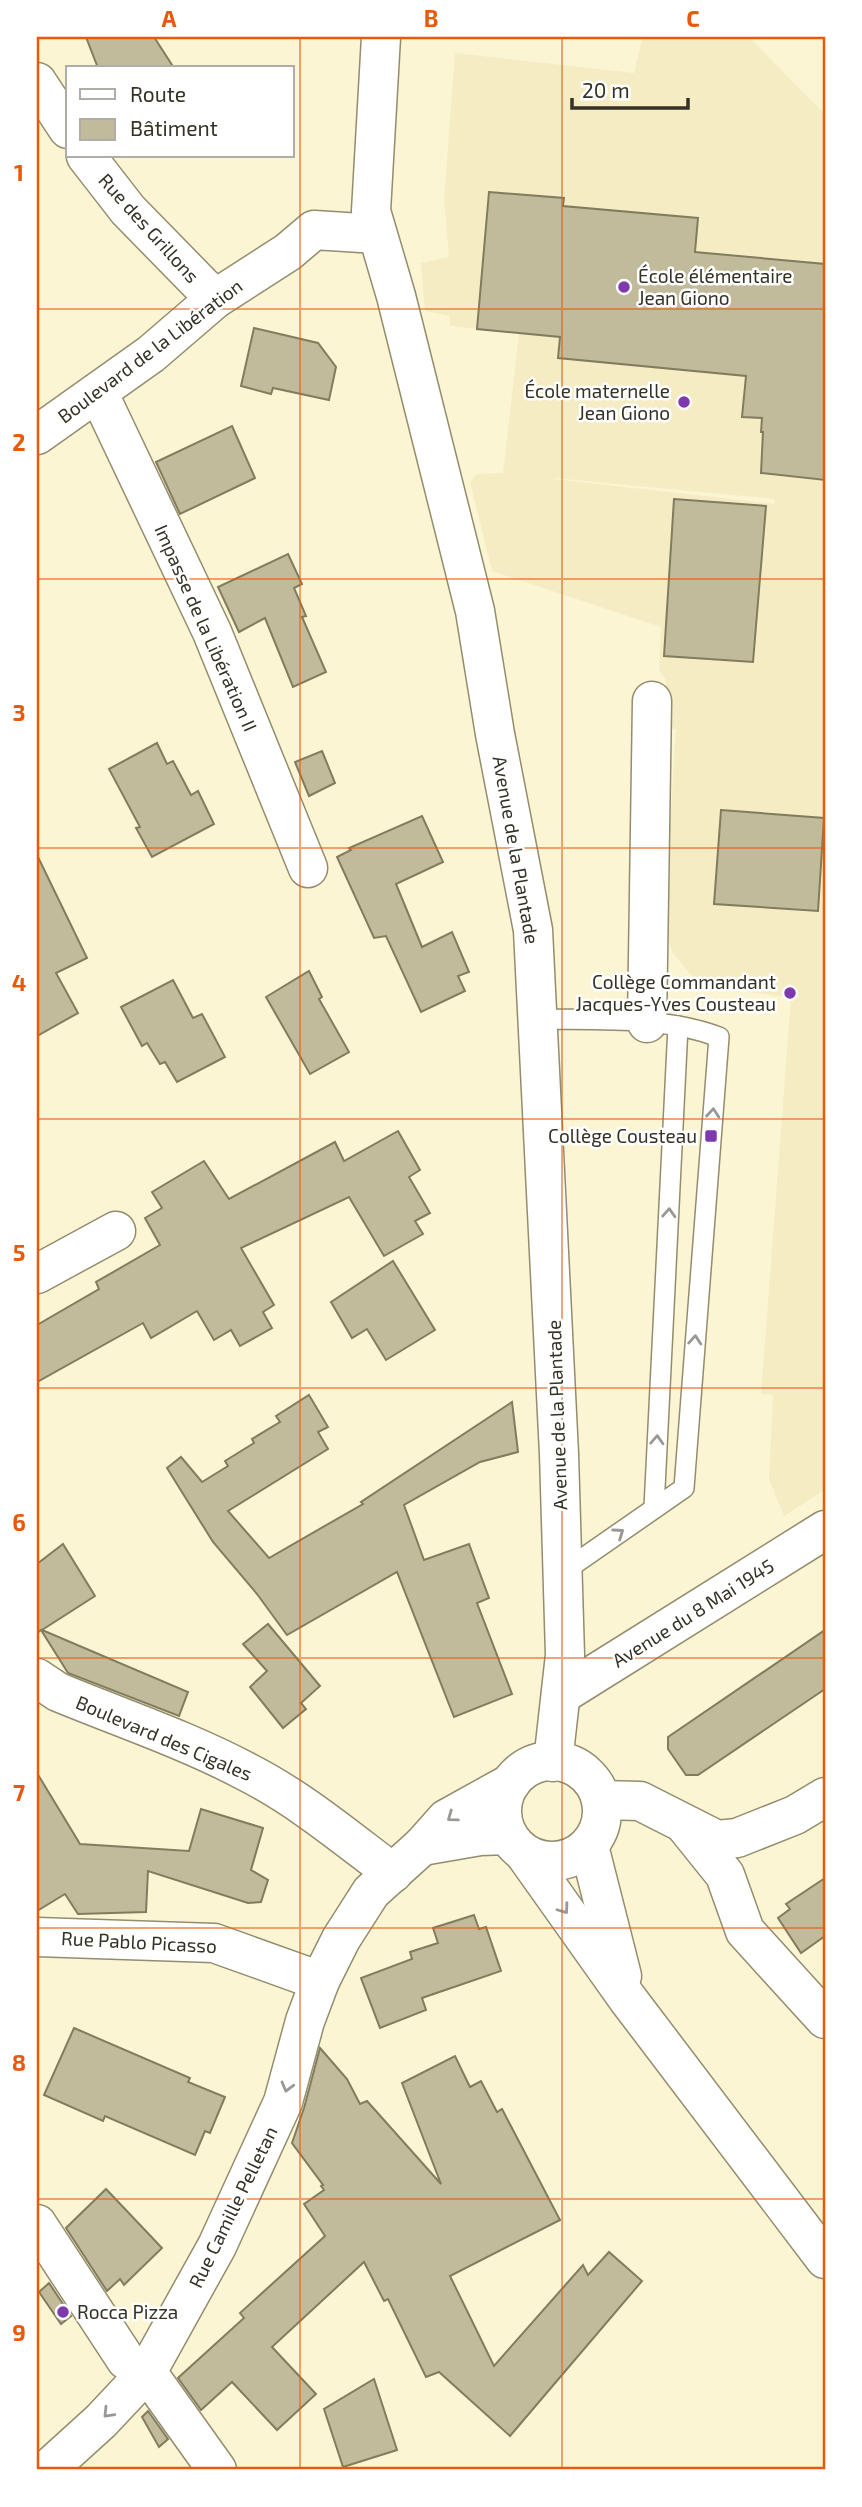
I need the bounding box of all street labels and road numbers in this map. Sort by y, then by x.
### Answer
street label: Rue des Grillons [94,168,204,287]
street label: Boulevard de la Libération [53,274,247,428]
street label: Impasse de la Libération II [150,521,263,735]
street label: Avenue de la Plantade [489,754,544,946]
street label: Avenue de la Plantade [542,1319,571,1511]
street label: Avenue du 8 Mai 1945 [608,1554,778,1672]
street label: Boulevard des Cigales [73,1690,256,1785]
street label: Rue Pablo Picasso [61,1926,217,1957]
street label: Rue Camille Pelletan [183,2122,282,2291]

